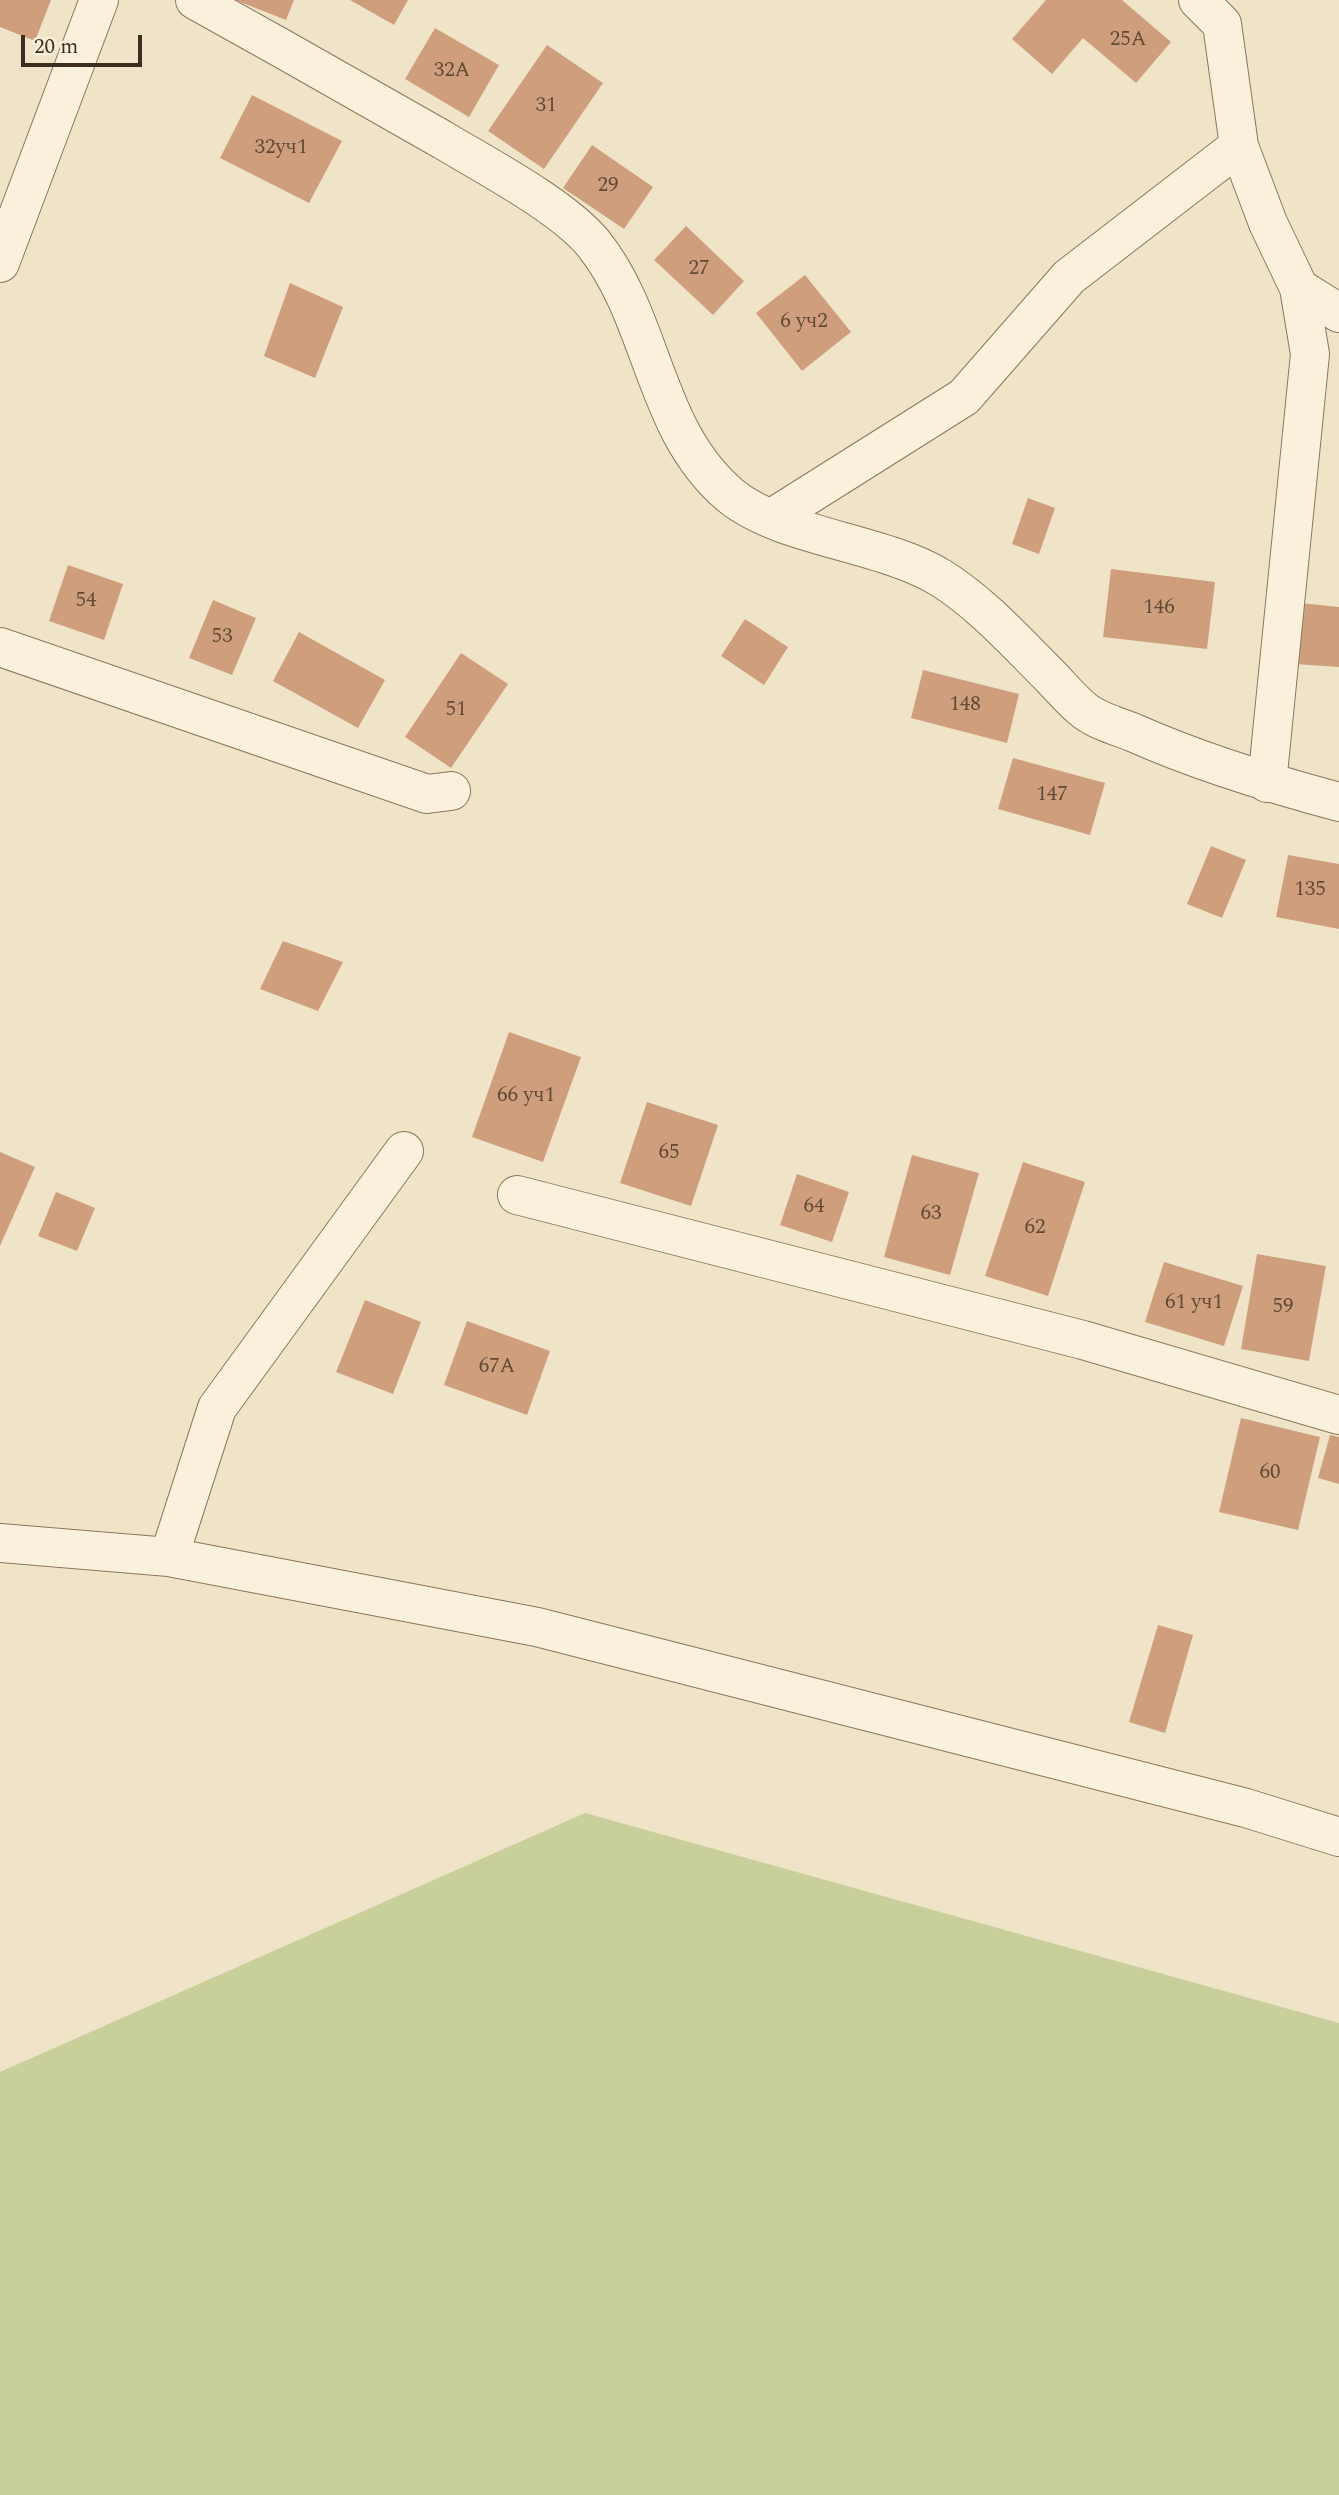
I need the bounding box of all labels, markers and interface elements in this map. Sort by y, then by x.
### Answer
scale bar [24,21,145,65]
house number: 25А [1110,28,1146,54]
text: 20 m [34,31,78,63]
house number: 32А [434,59,470,85]
house number: 31 [536,94,556,120]
house number: 32уч1 [255,136,307,162]
house number: 29 [598,174,618,200]
house number: 27 [689,257,709,283]
house number: 6 уч2 [780,310,828,336]
house number: 54 [76,589,96,615]
house number: 146 [1143,596,1175,622]
house number: 53 [212,625,232,651]
house number: 148 [949,693,981,719]
house number: 51 [446,698,466,724]
house number: 147 [1036,783,1068,809]
house number: 135 [1294,878,1326,904]
house number: 66 уч1 [497,1084,555,1110]
house number: 65 [659,1141,679,1167]
house number: 64 [804,1195,824,1221]
house number: 63 [921,1202,941,1228]
house number: 62 [1025,1216,1045,1242]
house number: 61 уч1 [1165,1291,1223,1317]
house number: 59 [1273,1295,1293,1321]
house number: 67А [479,1355,515,1381]
house number: 60 [1260,1461,1280,1487]

